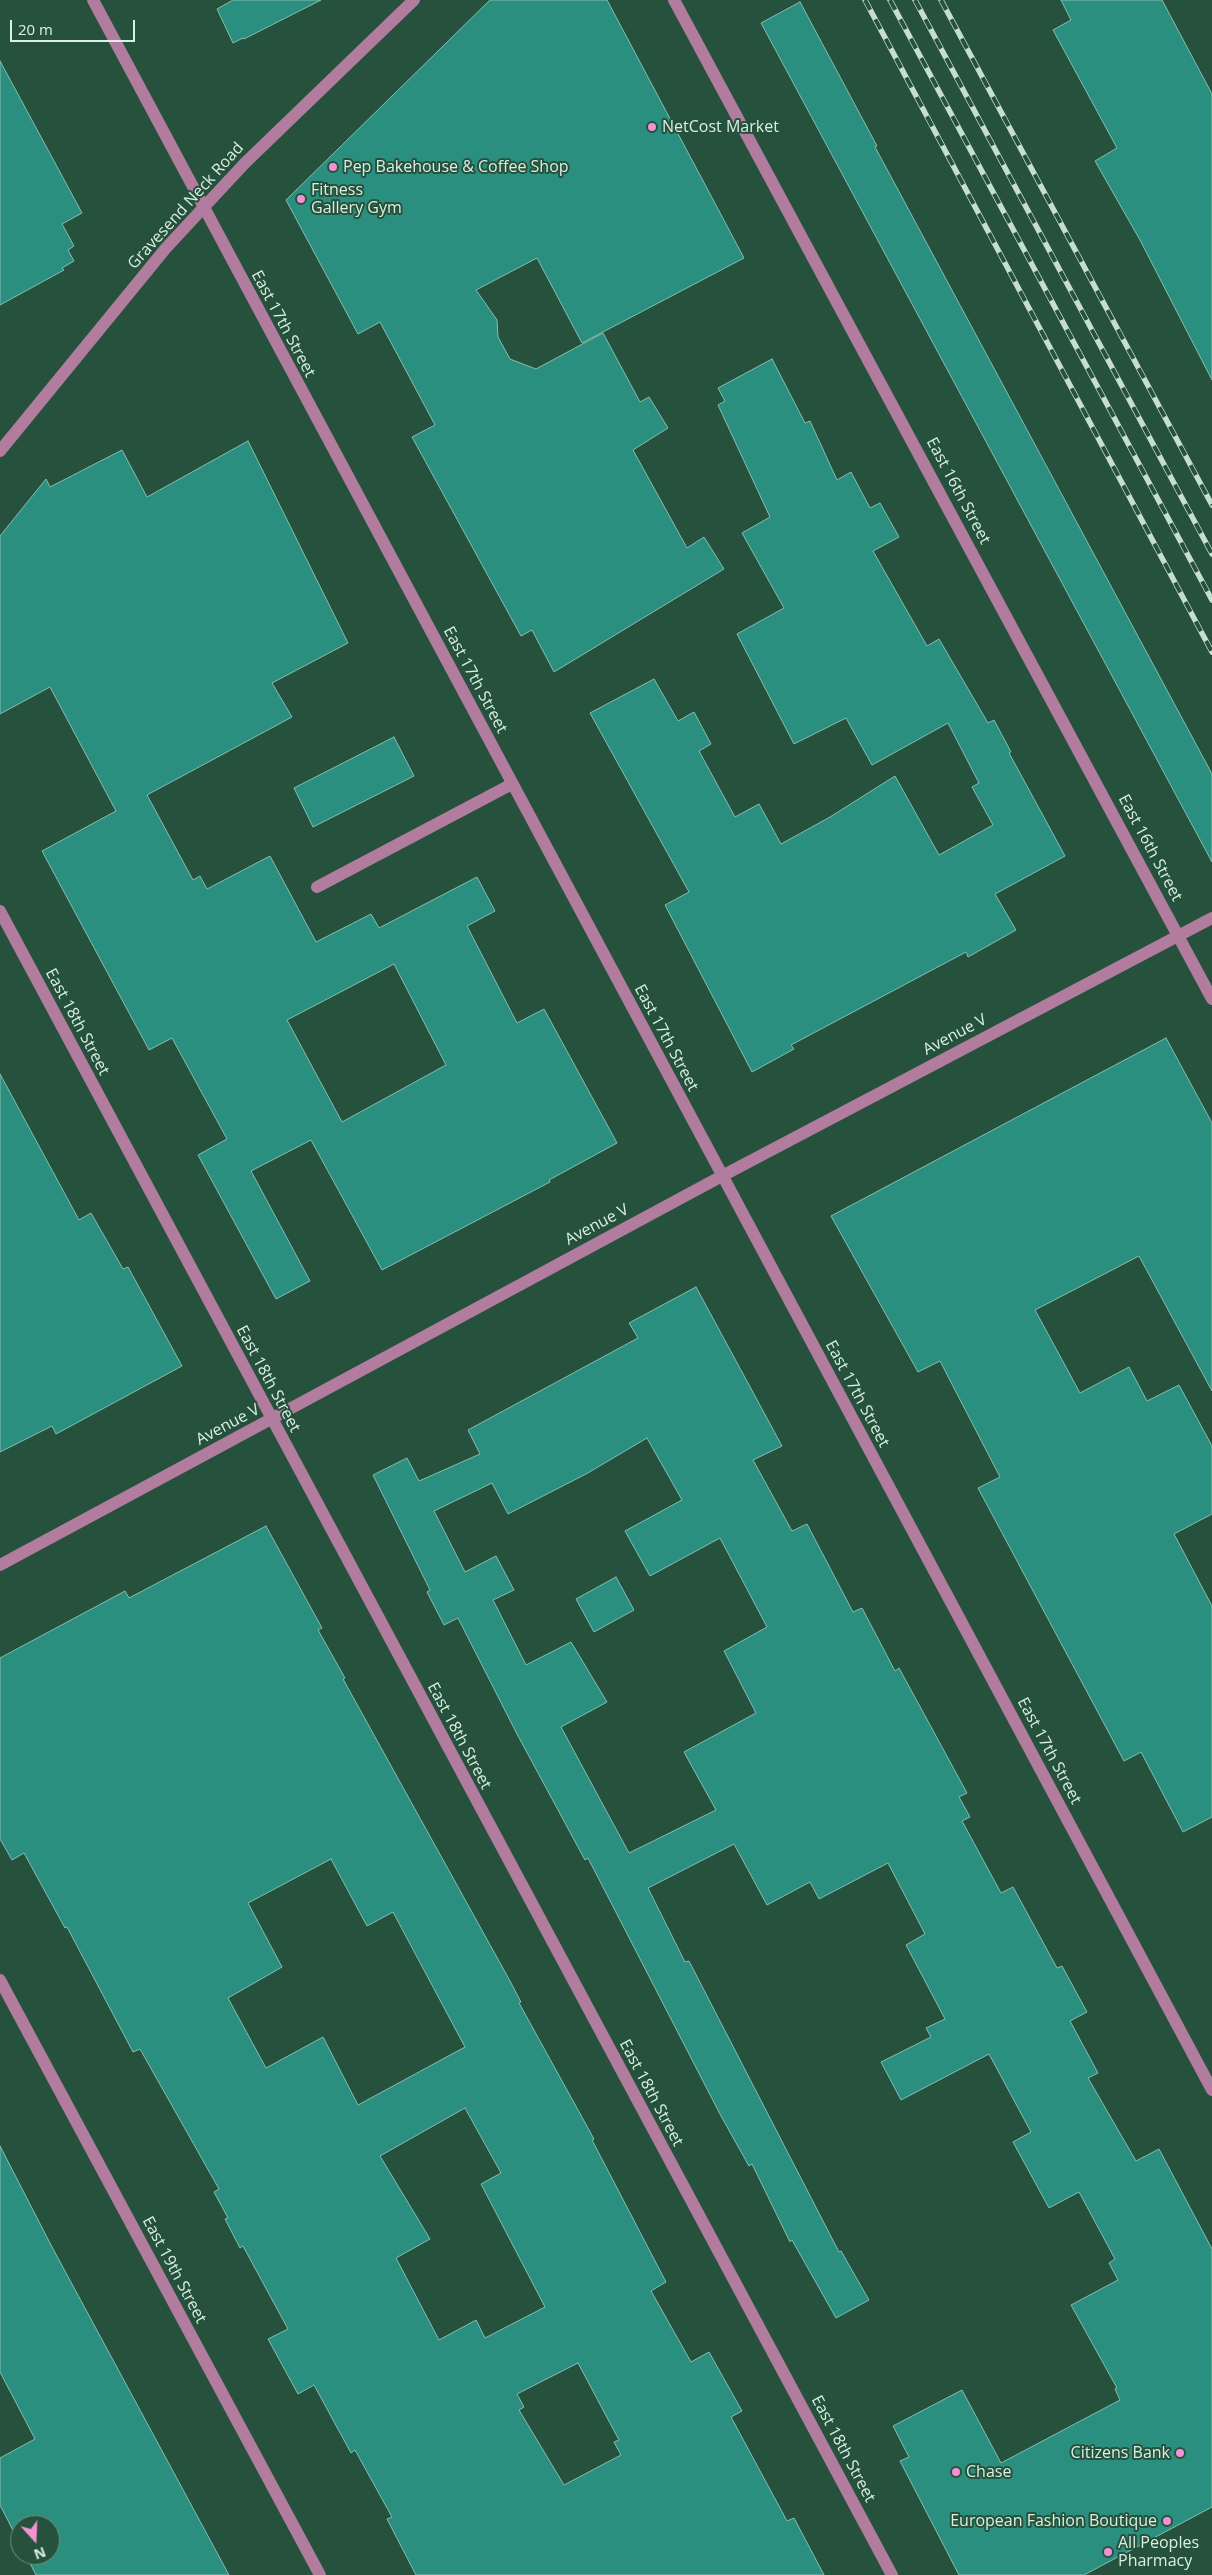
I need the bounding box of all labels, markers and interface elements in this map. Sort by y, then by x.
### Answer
scale bar [12,10,138,42]
text: 20 m [18,19,53,39]
place label: NetCost Market [662,117,779,137]
marker: NetCost Market [646,121,658,133]
street label: Gravesend Neck Road [124,139,248,273]
place label: Pep Bakehouse & Coffee Shop [343,157,569,177]
marker: Pep Bakehouse & Coffee Shop [327,161,339,173]
place label: Fitness Gallery Gym [311,180,402,218]
marker: Fitness Gallery Gym [295,193,307,205]
street label: East 17th Street [247,267,319,381]
street label: East 16th Street [922,434,994,548]
street label: East 17th Street [439,623,511,737]
street label: East 16th Street [1114,791,1186,905]
street label: East 18th Street [41,965,113,1079]
street label: East 17th Street [630,981,702,1095]
street label: Avenue V [920,1010,990,1060]
street label: Avenue V [562,1200,632,1250]
street label: East 18th Street [232,1322,304,1436]
street label: East 17th Street [821,1337,893,1451]
street label: Avenue V [193,1400,263,1450]
street label: East 18th Street [423,1679,495,1793]
street label: East 17th Street [1013,1694,1085,1808]
street label: East 18th Street [615,2036,687,2150]
street label: East 19th Street [138,2213,210,2327]
street label: East 18th Street [807,2392,879,2506]
place label: Citizens Bank [1071,2443,1170,2463]
marker: Citizens Bank [1174,2447,1186,2459]
place label: Chase [966,2462,1011,2482]
marker: Chase [950,2466,962,2478]
place label: European Fashion Boutique [950,2511,1157,2531]
north arrow [10,2515,60,2565]
marker: European Fashion Boutique [1161,2515,1173,2527]
place label: All Peoples Pharmacy [1118,2533,1199,2571]
text: N [31,2543,49,2564]
marker: All Peoples Pharmacy [1102,2546,1114,2558]

